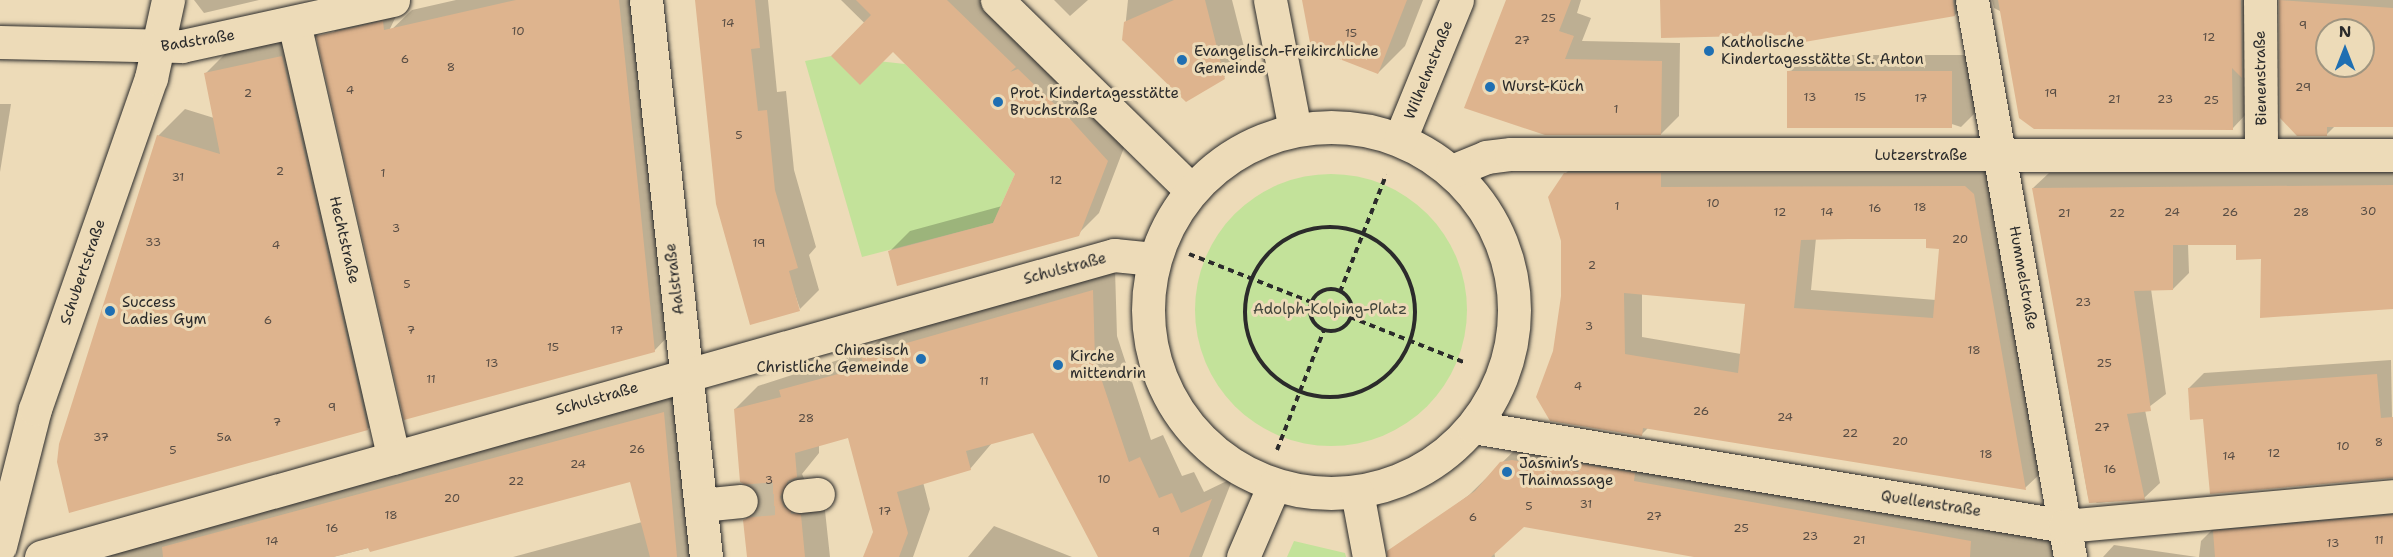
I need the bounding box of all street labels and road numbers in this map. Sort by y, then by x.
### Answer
street label: Wilhelmstraße [1401,18,1457,122]
street label: Badstraße [160,26,236,56]
street label: Bienenstraße [2251,30,2271,126]
street label: Lutzerstraße [1874,147,1968,165]
street label: Hechtstraße [325,194,363,286]
street label: Schubertstraße [57,217,109,327]
street label: Hummelstraße [2005,225,2041,331]
street label: Aalstraße [662,242,688,316]
street label: Schulstraße [1022,249,1108,289]
street label: Schulstraße [554,379,640,419]
street label: Quellenstraße [1880,487,1982,521]

